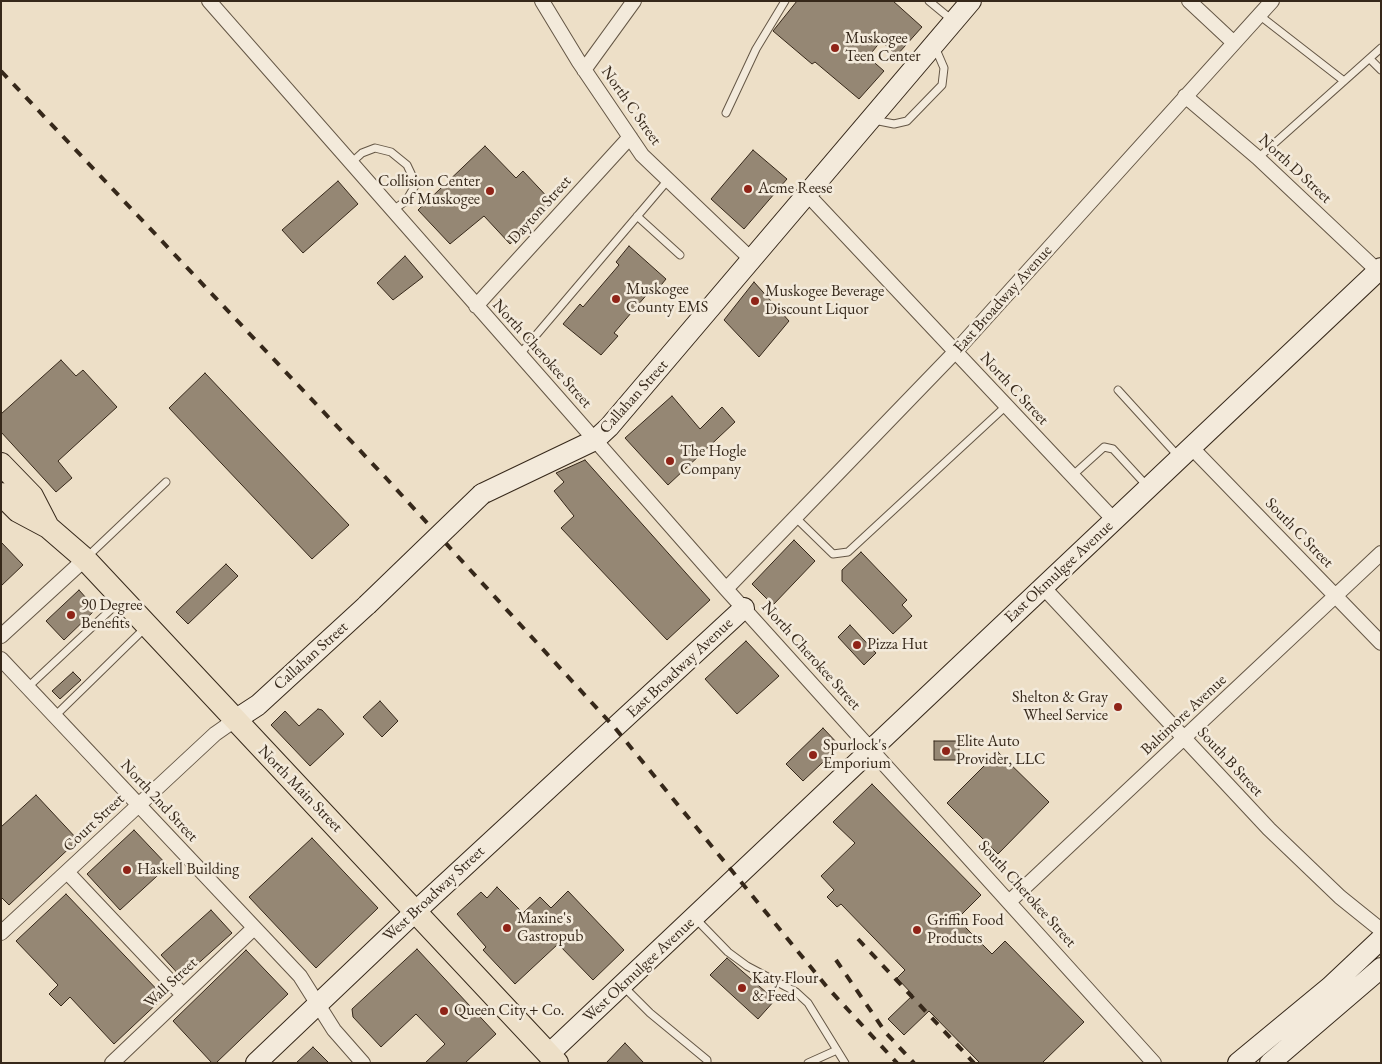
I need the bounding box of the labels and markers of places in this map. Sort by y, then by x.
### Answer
place label: Muskogee Teen Center [845,29,921,67]
marker: Muskogee Teen Center [829,42,841,54]
place label: Collision Center of Muskogee [378,172,480,210]
place label: Acme Reese [758,179,832,199]
marker: Acme Reese [742,183,754,195]
marker: Collision Center of Muskogee [484,185,496,197]
place label: Muskogee County EMS [626,280,708,318]
place label: Muskogee Beverage Discount Liquor [765,282,884,320]
marker: Muskogee County EMS [610,293,622,305]
marker: Muskogee Beverage Discount Liquor [749,295,761,307]
place label: The Hogle Company [680,442,746,480]
marker: The Hogle Company [664,455,676,467]
place label: 90 Degree Benefits [81,596,142,634]
marker: 90 Degree Benefits [65,609,77,621]
place label: Pizza Hut [867,635,928,655]
marker: Pizza Hut [851,639,863,651]
place label: Shelton & Gray Wheel Service [1012,688,1108,726]
marker: Shelton & Gray Wheel Service [1112,701,1124,713]
place label: Elite Auto Provider, LLC [956,732,1045,770]
place label: Spurlock's Emporium [823,736,891,774]
marker: Elite Auto Provider, LLC [940,745,952,757]
marker: Spurlock's Emporium [807,749,819,761]
place label: Haskell Building [137,860,239,880]
marker: Haskell Building [121,864,133,876]
place label: Maxine's Gastropub [517,909,583,947]
place label: Griffin Food Products [927,911,1004,949]
marker: Maxine's Gastropub [501,922,513,934]
marker: Griffin Food Products [911,924,923,936]
place label: Katy Flour & Feed [752,969,818,1007]
marker: Katy Flour & Feed [736,982,748,994]
place label: Queen City + Co. [454,1001,564,1021]
marker: Queen City + Co. [438,1005,450,1017]

